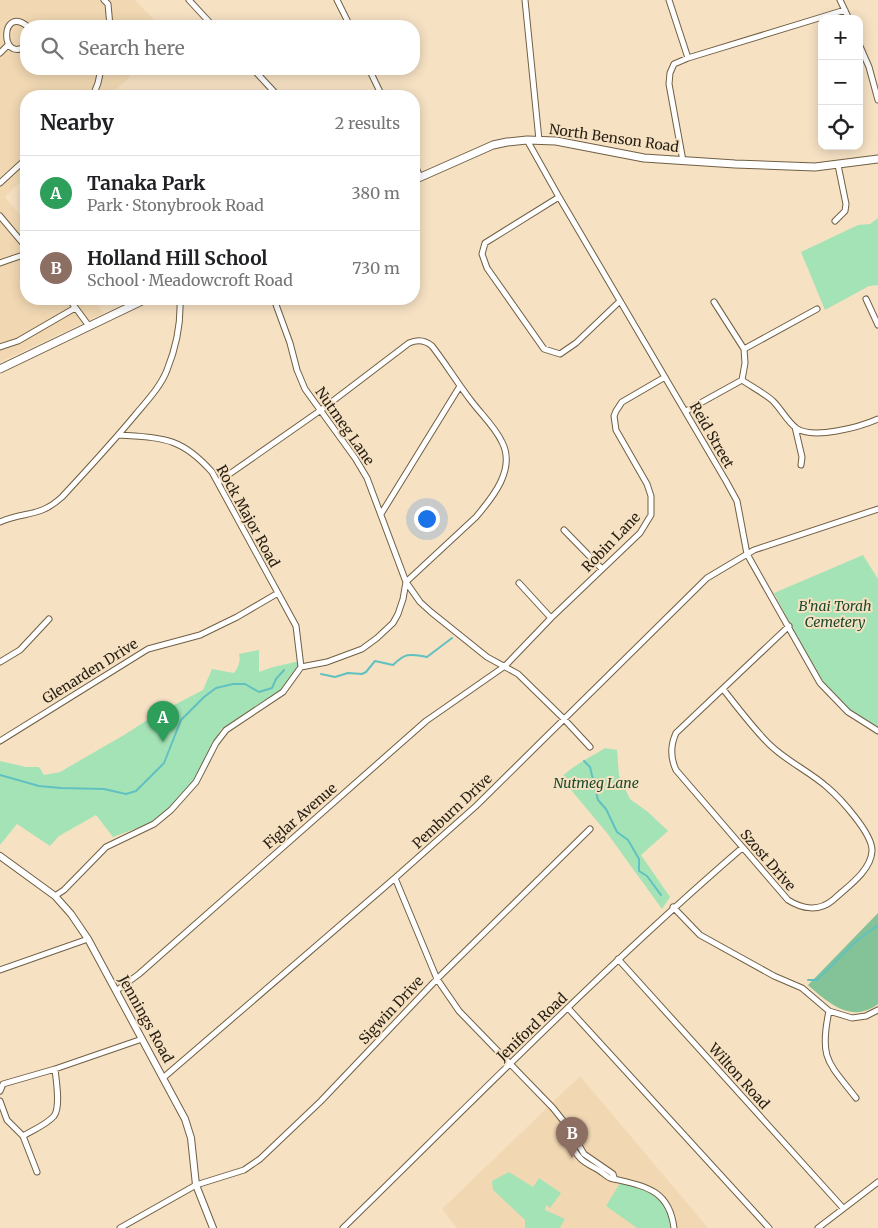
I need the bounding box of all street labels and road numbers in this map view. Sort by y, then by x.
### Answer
street label: North Benson Road [548,120,681,156]
street label: Nutmeg Lane [312,384,378,468]
street label: Reid Street [686,399,738,472]
street label: Rock Major Road [212,462,284,571]
street label: Robin Lane [578,508,644,576]
street label: Glenarden Drive [39,634,141,708]
street label: Pemburn Drive [408,770,496,852]
street label: Figlar Avenue [259,779,341,853]
street label: Szost Drive [736,826,800,894]
street label: Jennings Road [114,971,178,1066]
street label: Sigwin Drive [355,972,427,1048]
street label: Jeniford Road [492,989,571,1066]
street label: Wilton Road [704,1039,774,1113]

